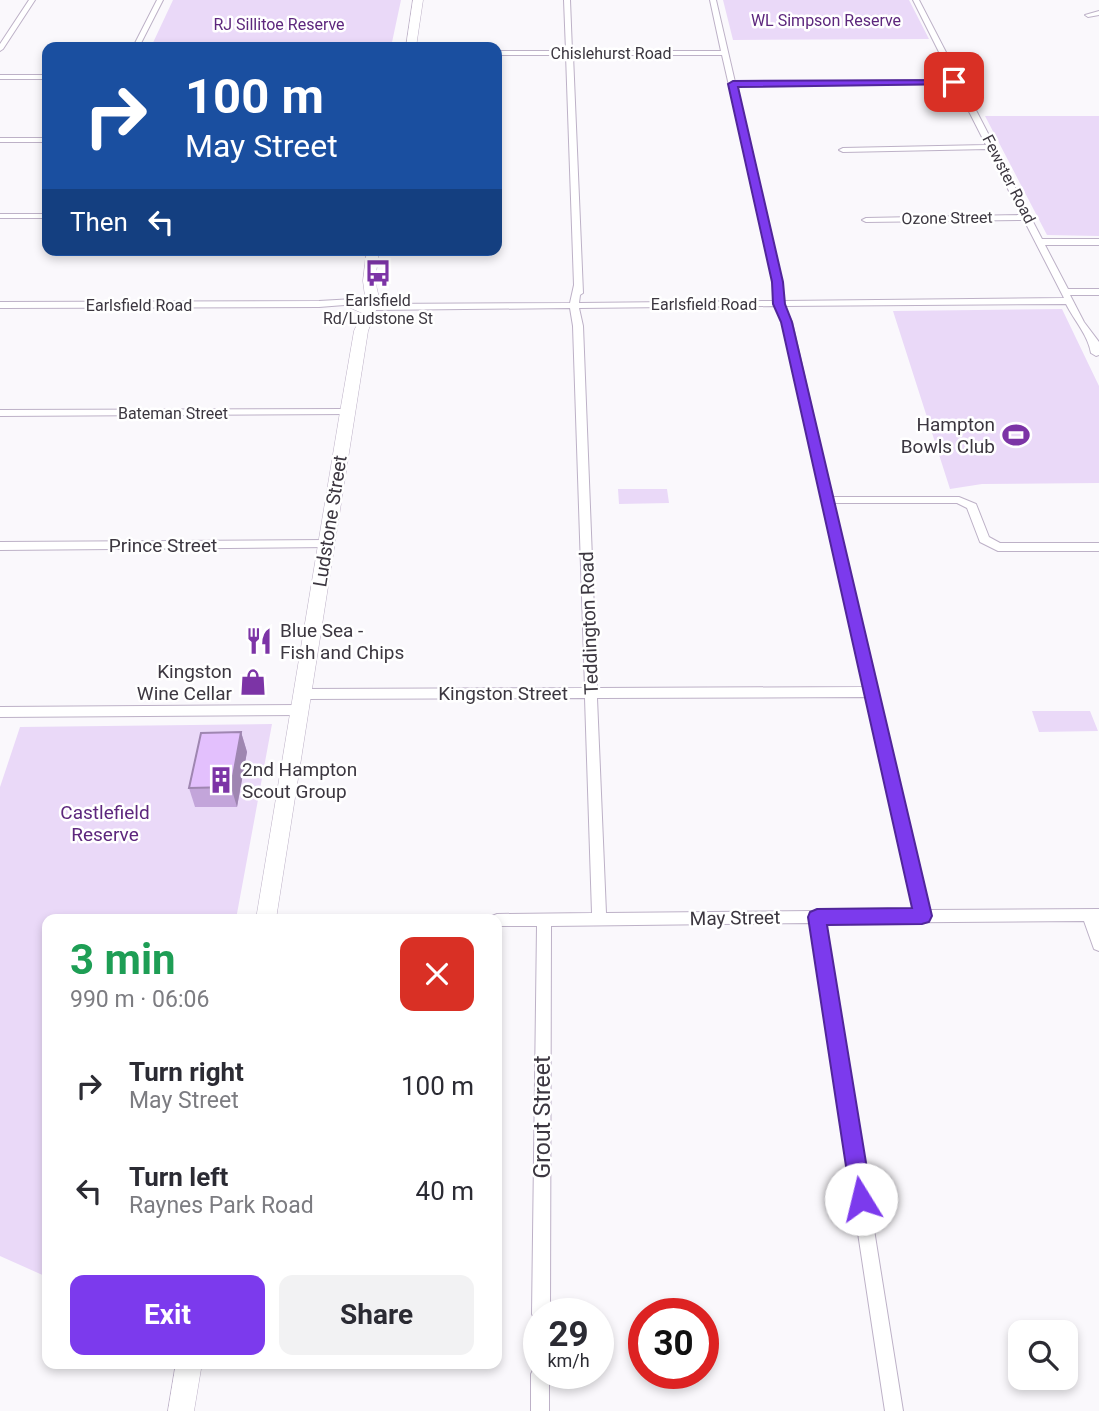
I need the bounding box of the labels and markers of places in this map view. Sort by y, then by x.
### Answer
pin [924,52,984,112]
bus stop icon: Earlsfield Rd/Ludstone St [363,258,393,288]
place label: Earlsfield Rd/Ludstone St [323,291,433,328]
place label: Hampton Bowls Club [901,413,995,458]
sports icon: Hampton Bowls Club [1001,420,1031,450]
place label: Blue Sea - Fish and Chips [280,619,404,664]
restaurant icon: Blue Sea - Fish and Chips [244,626,274,656]
place label: Kingston Wine Cellar [137,660,233,705]
shop icon: Kingston Wine Cellar [238,667,268,697]
place label: 2nd Hampton Scout Group [242,758,357,803]
building icon: 2nd Hampton Scout Group [206,765,236,795]

